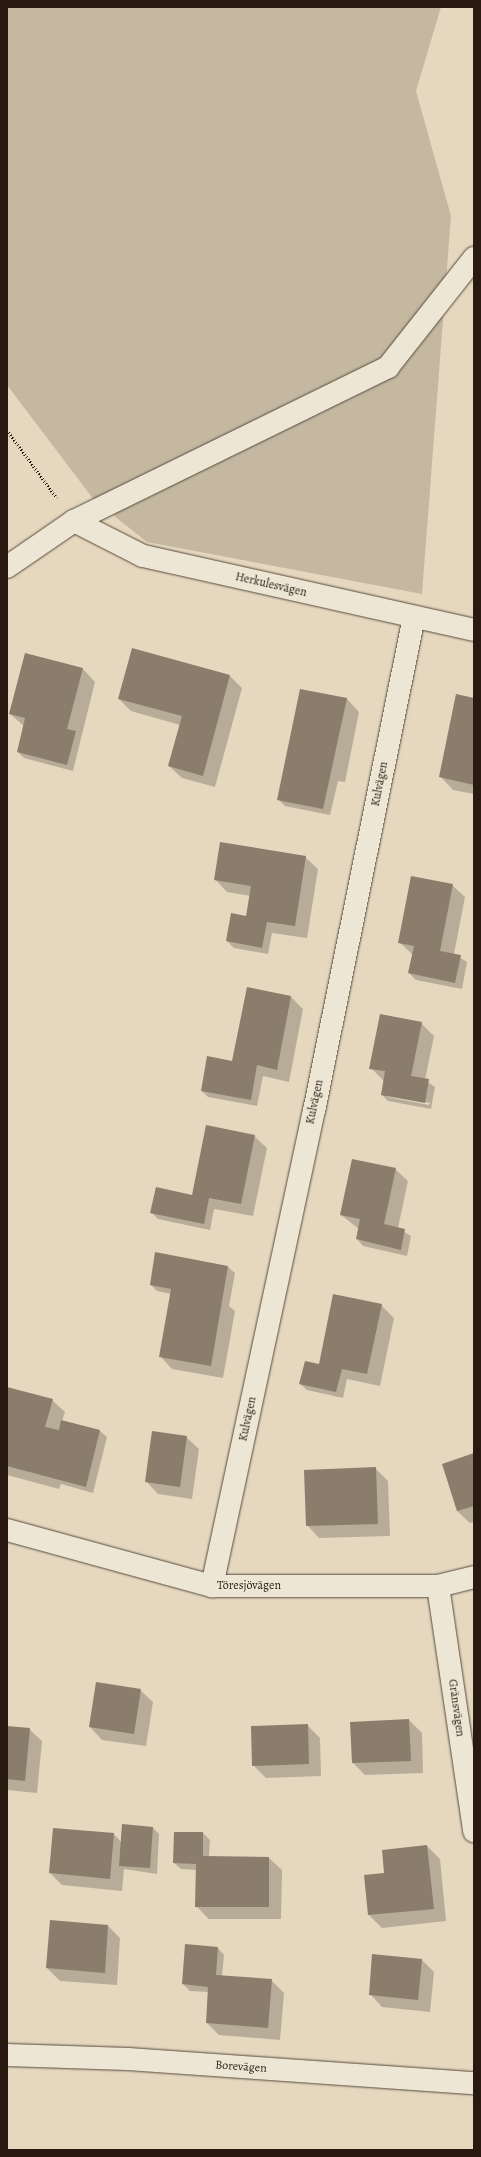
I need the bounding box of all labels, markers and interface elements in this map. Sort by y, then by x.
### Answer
street label: Herkulesvägen [234,570,308,600]
street label: Kulvägen [369,760,391,808]
street label: Kulvägen [303,1078,327,1126]
street label: Kulvägen [236,1395,260,1443]
street label: Töresjövägen [217,1579,281,1593]
street label: Gränsvägen [445,1678,467,1738]
street label: Borevägen [215,2058,267,2076]

